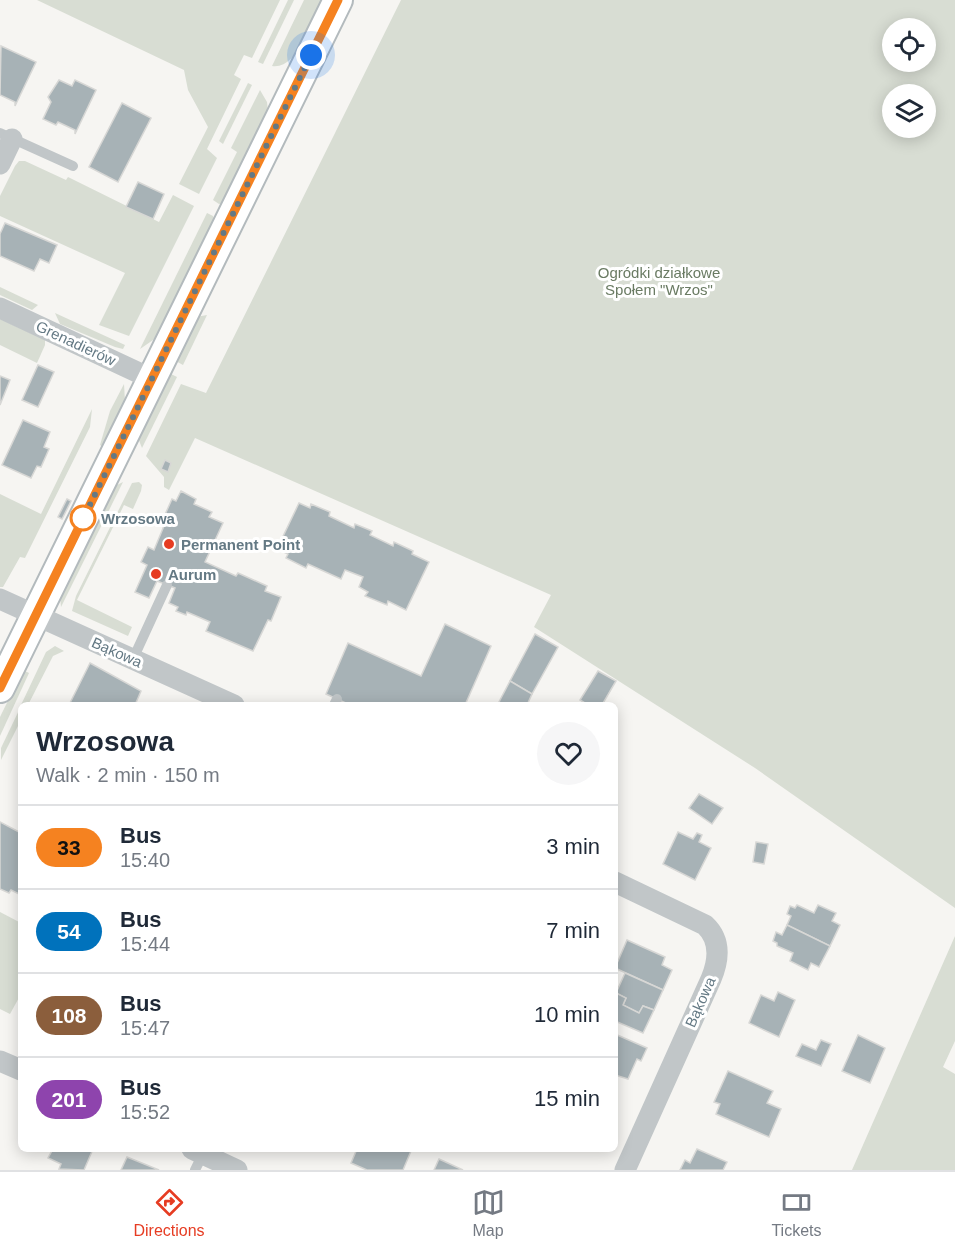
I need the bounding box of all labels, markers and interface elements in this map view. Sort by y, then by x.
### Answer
map controls [882,18,936,138]
button: locate [882,18,936,72]
your location [296,40,326,70]
button: layers [882,84,936,138]
park label: Ogródki działkowe Społem "Wrzos" [598,264,720,298]
street label: Grenadierów [33,317,119,369]
marker: Wrzosowa [70,505,96,531]
place label: Wrzosowa [101,510,176,527]
place label: Permanent Point [181,536,300,553]
marker: Permanent Point [162,537,176,551]
place label: Aurum [168,566,216,583]
marker: Aurum [149,567,163,581]
street label: Bąkowa [89,633,145,671]
button: heart [537,722,600,785]
text: Wrzosowa [36,726,174,757]
text: Walk · 2 min · 150 m [36,764,220,786]
text: Bus [120,823,162,848]
text: 3 min [546,834,600,859]
text: 33 [57,836,81,859]
text: 15:40 [120,849,170,871]
text: Bus [120,907,162,932]
text: 7 min [546,918,600,943]
text: 54 [57,920,81,943]
text: 15:44 [120,933,170,955]
street label: Bąkowa [681,974,719,1030]
text: Bus [120,991,162,1016]
text: 10 min [534,1002,600,1027]
text: 108 [51,1004,87,1027]
text: 15:47 [120,1017,170,1039]
text: Bus [120,1075,162,1100]
text: 15 min [534,1086,600,1111]
text: 201 [51,1088,87,1111]
text: 15:52 [120,1101,170,1123]
tab: Directions [133,1186,205,1240]
tab: Map [472,1186,505,1240]
tab: Tickets [771,1186,822,1240]

